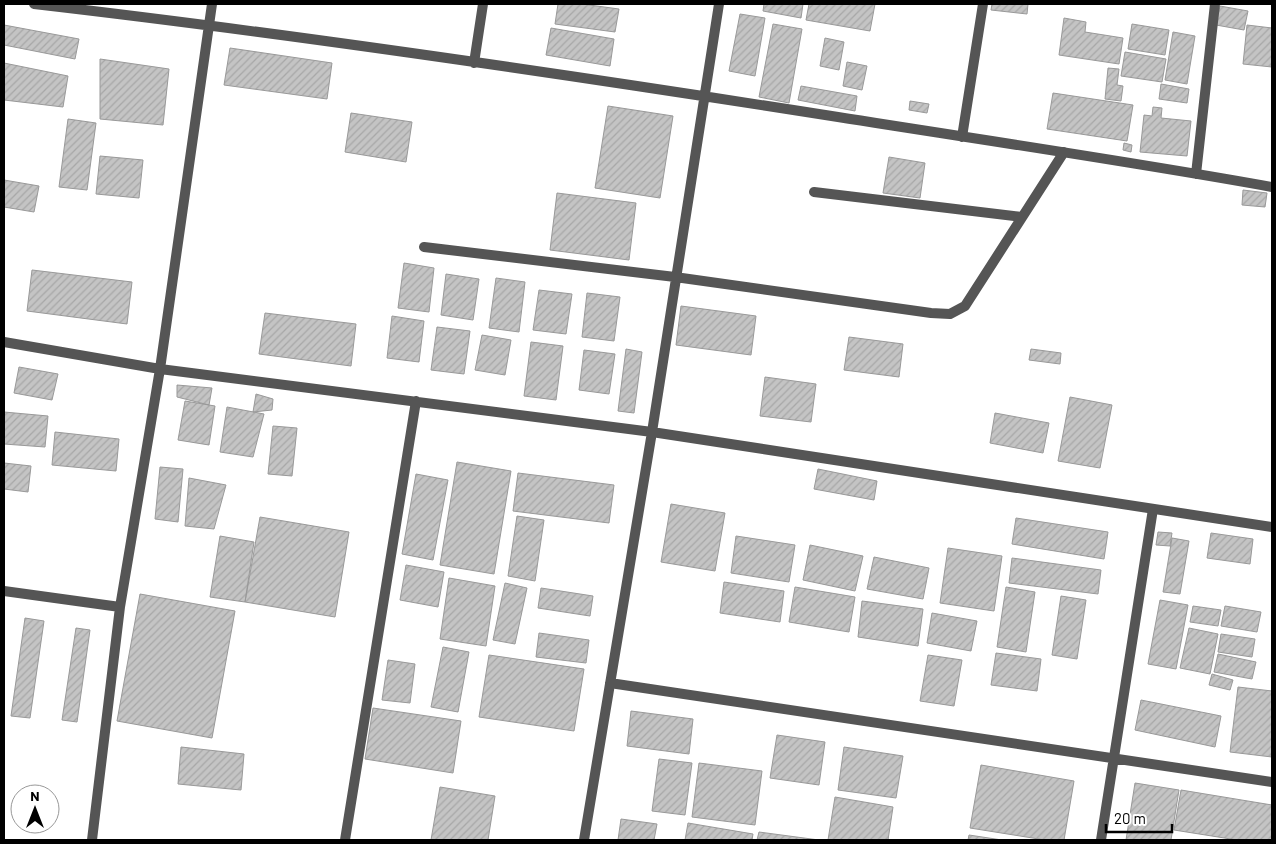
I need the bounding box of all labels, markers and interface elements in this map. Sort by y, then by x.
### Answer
north arrow [10,784,60,834]
text: N [30,787,40,804]
scale bar [1106,802,1172,834]
text: 20 m [1114,809,1146,827]

